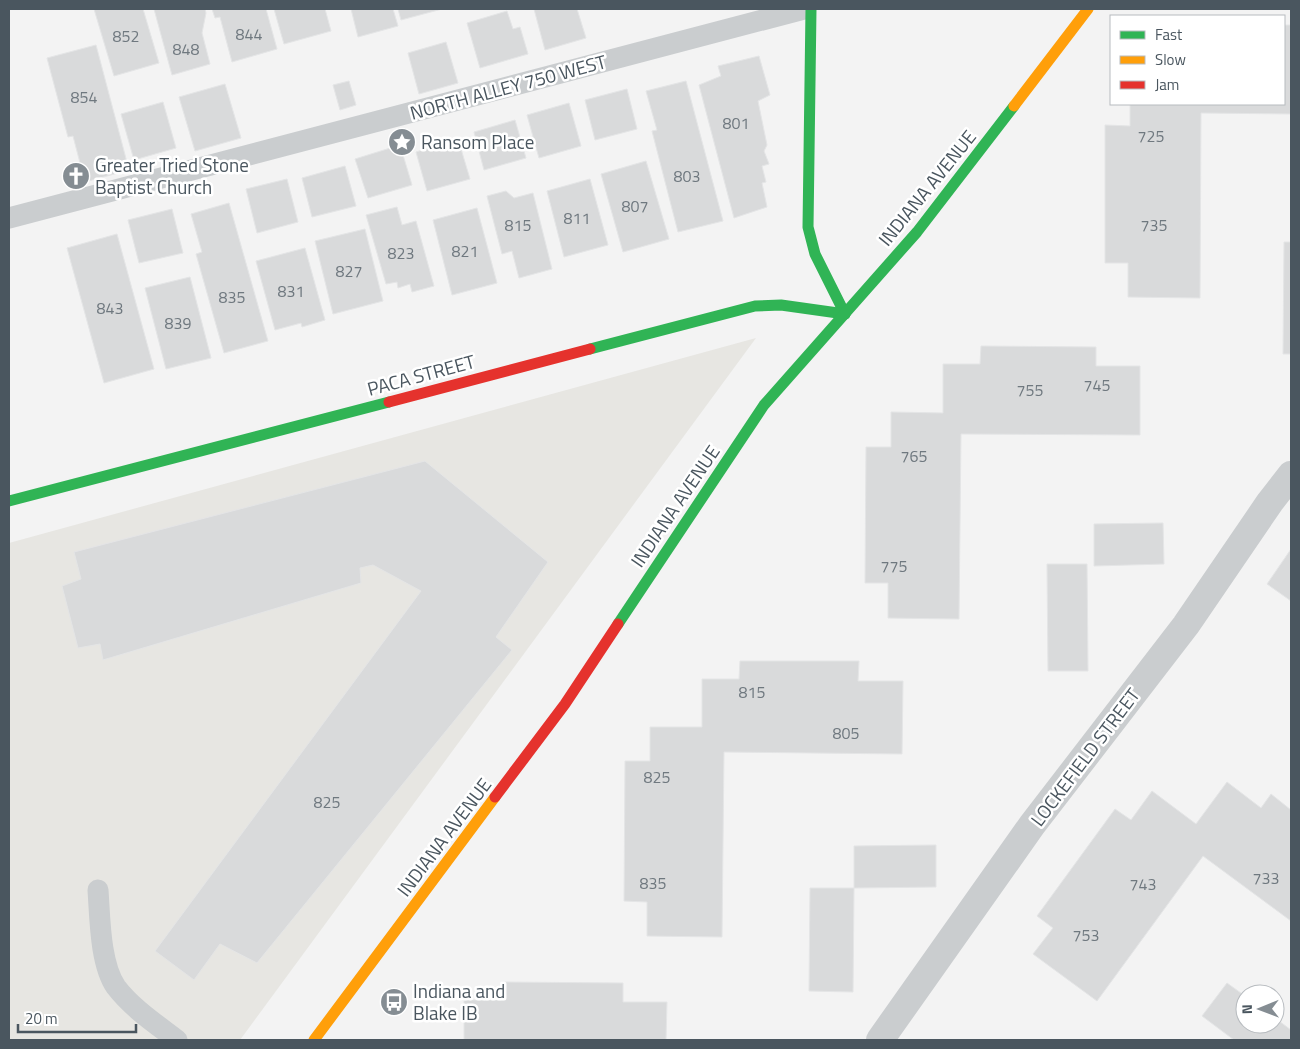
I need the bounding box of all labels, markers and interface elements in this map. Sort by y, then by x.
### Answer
legend [1110,15,1285,105]
house number: 844 [236,22,262,46]
text: Fast [1155,23,1183,46]
house number: 852 [113,24,139,48]
house number: 848 [173,37,199,61]
street label: NORTH ALLEY 750 WEST [407,46,609,127]
text: Slow [1155,48,1186,71]
text: Jam [1155,73,1179,96]
house number: 854 [71,85,97,109]
house number: 801 [723,111,749,135]
street label: INDIANA AVENUE [871,123,983,252]
house number: 725 [1138,124,1164,148]
place icon: Ransom Place [387,127,417,157]
place label: Ransom Place [421,127,534,156]
place label: Greater Tried Stone Baptist Church [95,150,249,201]
church icon: Greater Tried Stone Baptist Church [61,161,91,191]
house number: 803 [674,164,700,188]
house number: 807 [622,194,648,218]
house number: 811 [564,206,590,230]
house number: 815 [505,213,531,237]
house number: 735 [1141,213,1167,237]
house number: 821 [452,239,478,263]
house number: 823 [388,241,414,265]
house number: 827 [336,259,362,283]
house number: 831 [278,279,304,303]
house number: 835 [219,285,245,309]
house number: 843 [97,296,123,320]
house number: 839 [165,311,191,335]
street label: PACA STREET [364,346,478,403]
house number: 745 [1084,373,1110,397]
house number: 755 [1017,378,1043,402]
street label: INDIANA AVENUE [623,439,726,573]
house number: 765 [901,444,927,468]
house number: 775 [881,554,907,578]
house number: 815 [739,680,765,704]
street label: LOCKEFIELD STREET [1023,681,1146,832]
house number: 805 [833,721,859,745]
house number: 825 [644,765,670,789]
street label: INDIANA AVENUE [389,771,498,902]
house number: 825 [314,790,340,814]
house number: 733 [1253,866,1279,890]
house number: 835 [640,871,666,895]
house number: 743 [1130,872,1156,896]
house number: 753 [1073,923,1099,947]
place label: Indiana and Blake IB [413,976,505,1027]
north arrow [1235,984,1285,1034]
bus stop icon: Indiana and Blake IB [379,987,409,1017]
scale bar [18,1002,135,1034]
text: N [1236,1004,1257,1014]
text: 20 m [25,1007,58,1030]

